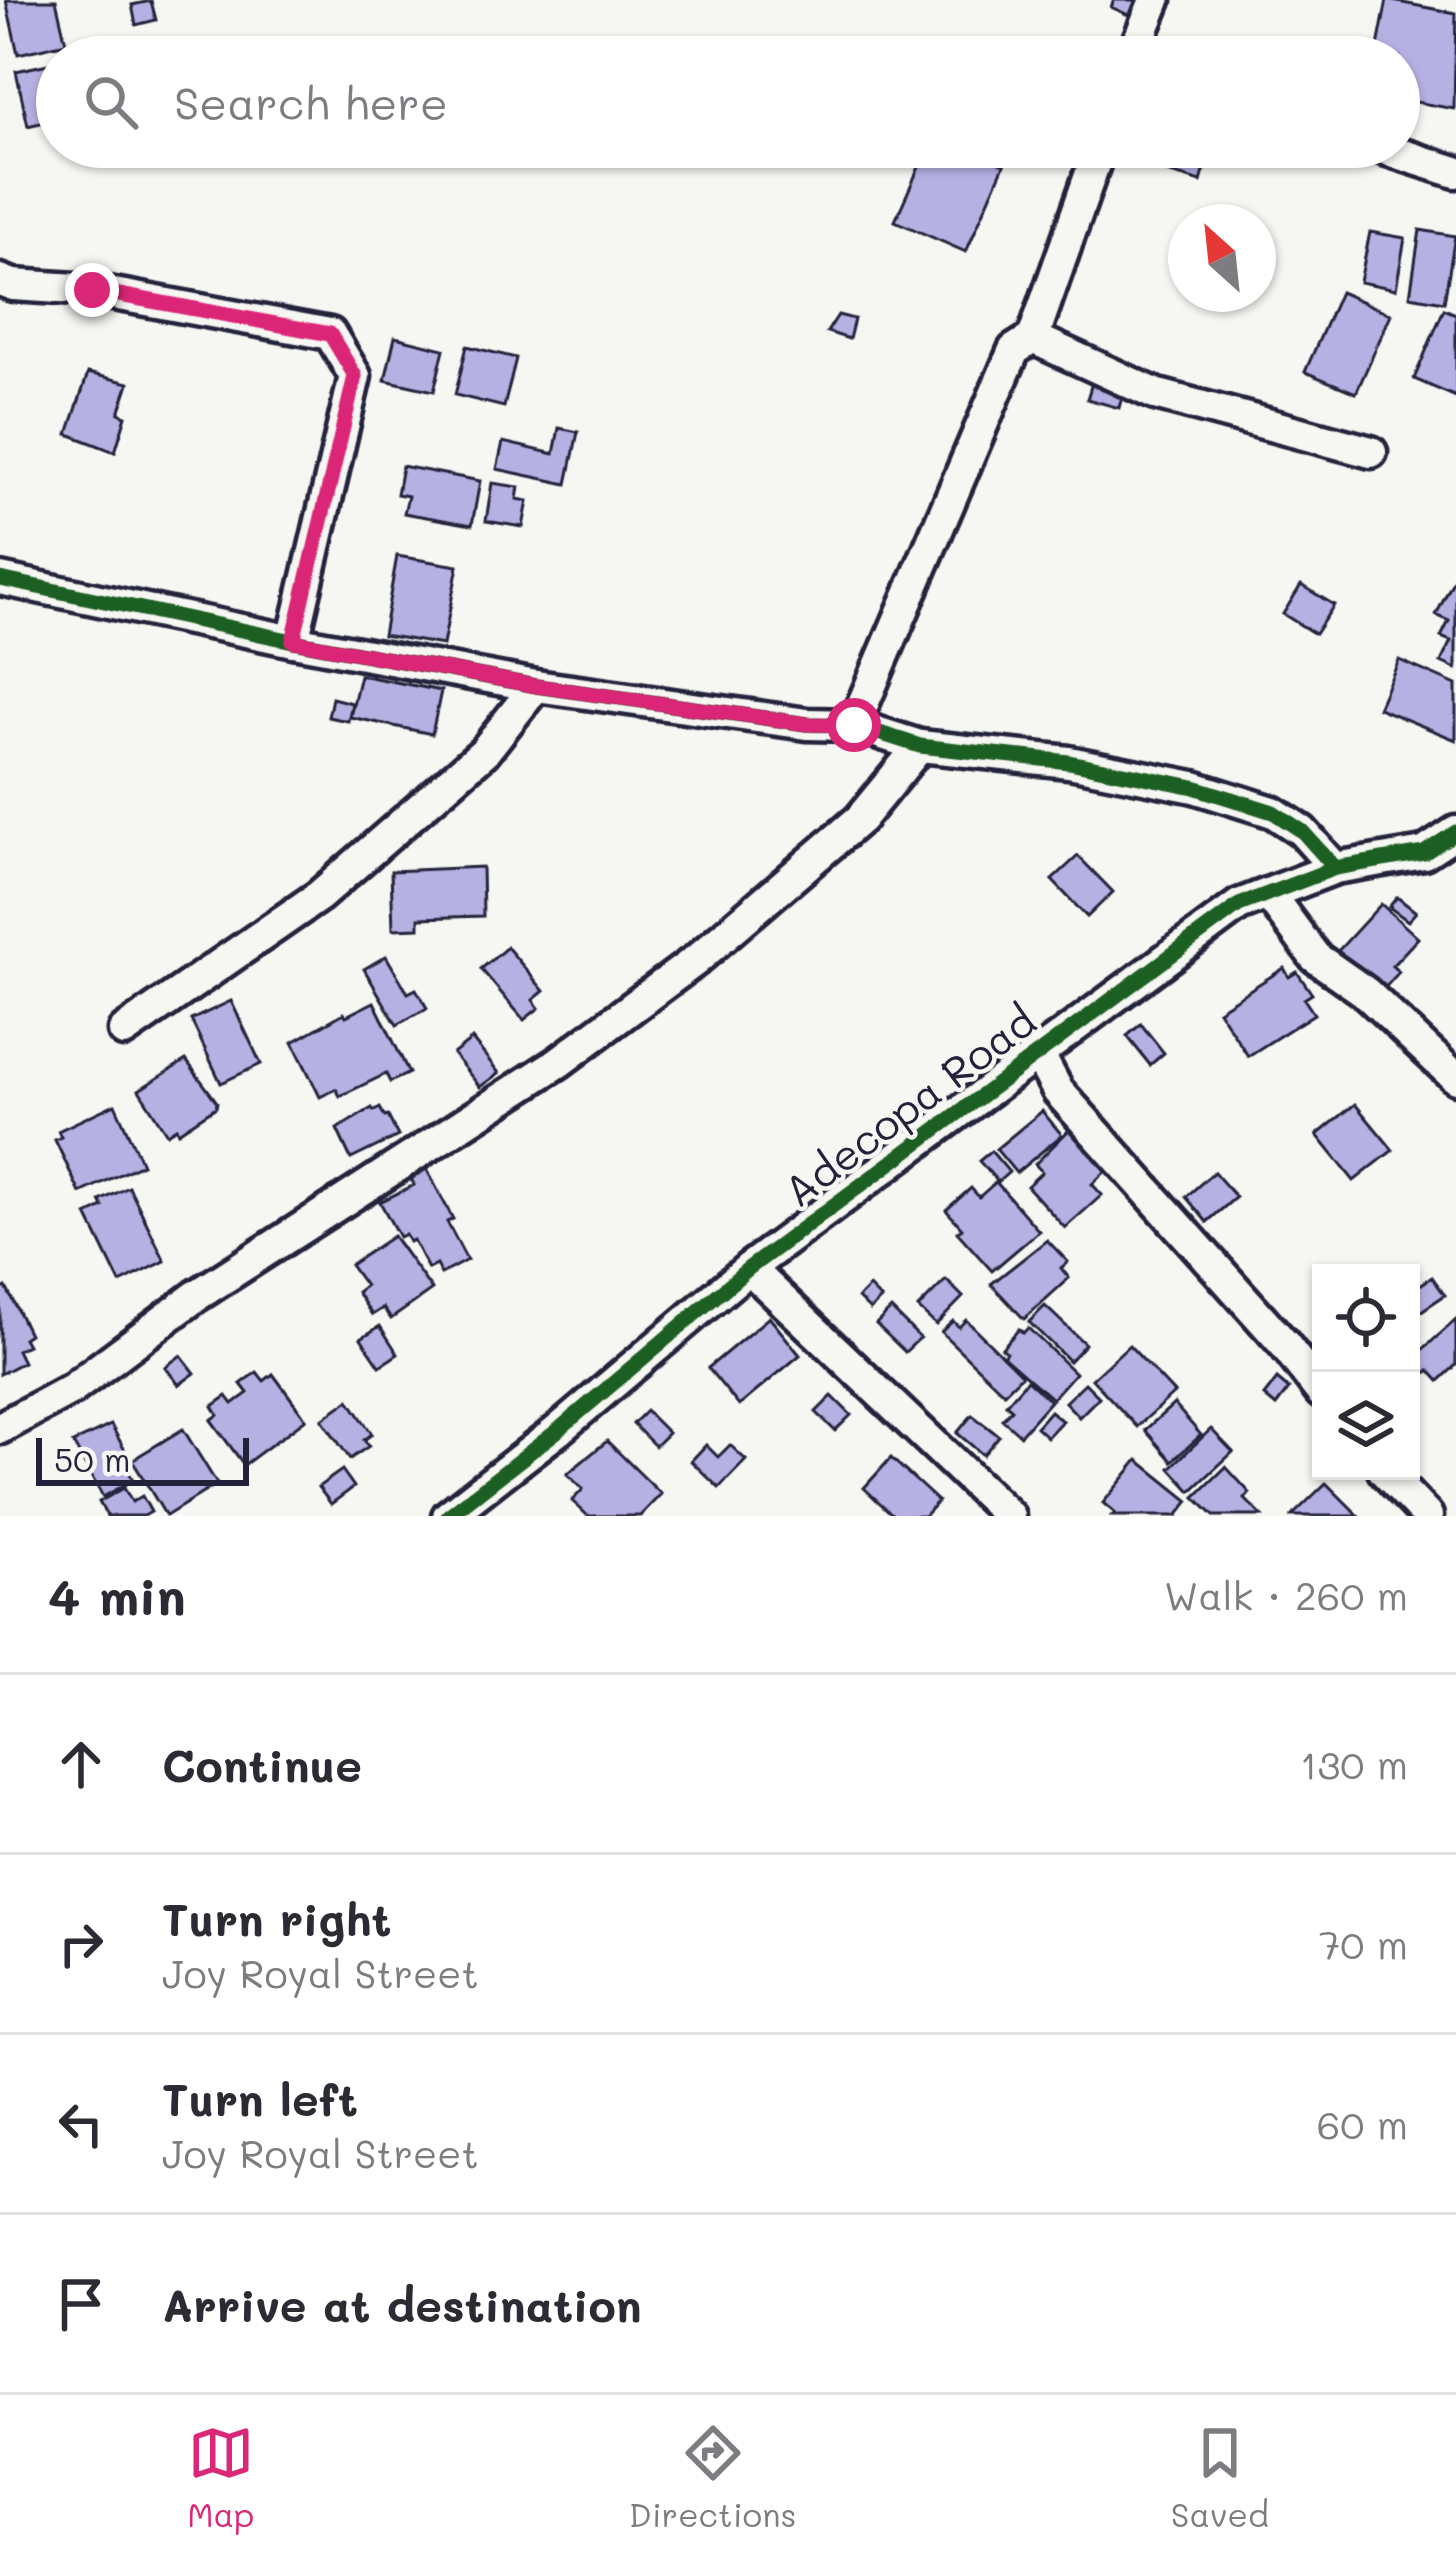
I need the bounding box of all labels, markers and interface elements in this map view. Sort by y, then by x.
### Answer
search box [36,36,1420,168]
icon: search [78,69,144,135]
text: Search here [174,73,448,131]
north arrow [1168,204,1276,312]
route end [65,263,119,317]
route start [827,698,881,752]
street label: Adecopa Road [772,992,1046,1218]
map controls [1312,1264,1420,1480]
button: locate [1312,1264,1420,1372]
button: layers [1312,1372,1420,1480]
scale bar [36,1432,249,1485]
text: 50 m [54,1437,130,1480]
text: 4 min [48,1561,186,1628]
text: Walk · 260 m [1164,1569,1408,1620]
icon: ahead [48,1731,114,1797]
text: Continue [162,1735,362,1793]
text: 130 m [1300,1738,1408,1789]
text: Turn right [162,1889,391,1947]
icon: right [48,1911,114,1977]
text: 70 m [1319,1918,1408,1969]
text: Joy Royal Street [162,1947,479,1998]
text: Turn left [162,2069,358,2127]
icon: left [48,2091,114,2157]
text: 60 m [1317,2098,1408,2149]
text: Joy Royal Street [162,2127,479,2178]
icon: arrive [48,2271,114,2337]
text: Arrive at destination [162,2275,642,2333]
tab: Map [187,2420,254,2535]
tab: Directions [629,2420,796,2535]
tab: Saved [1171,2420,1269,2535]

